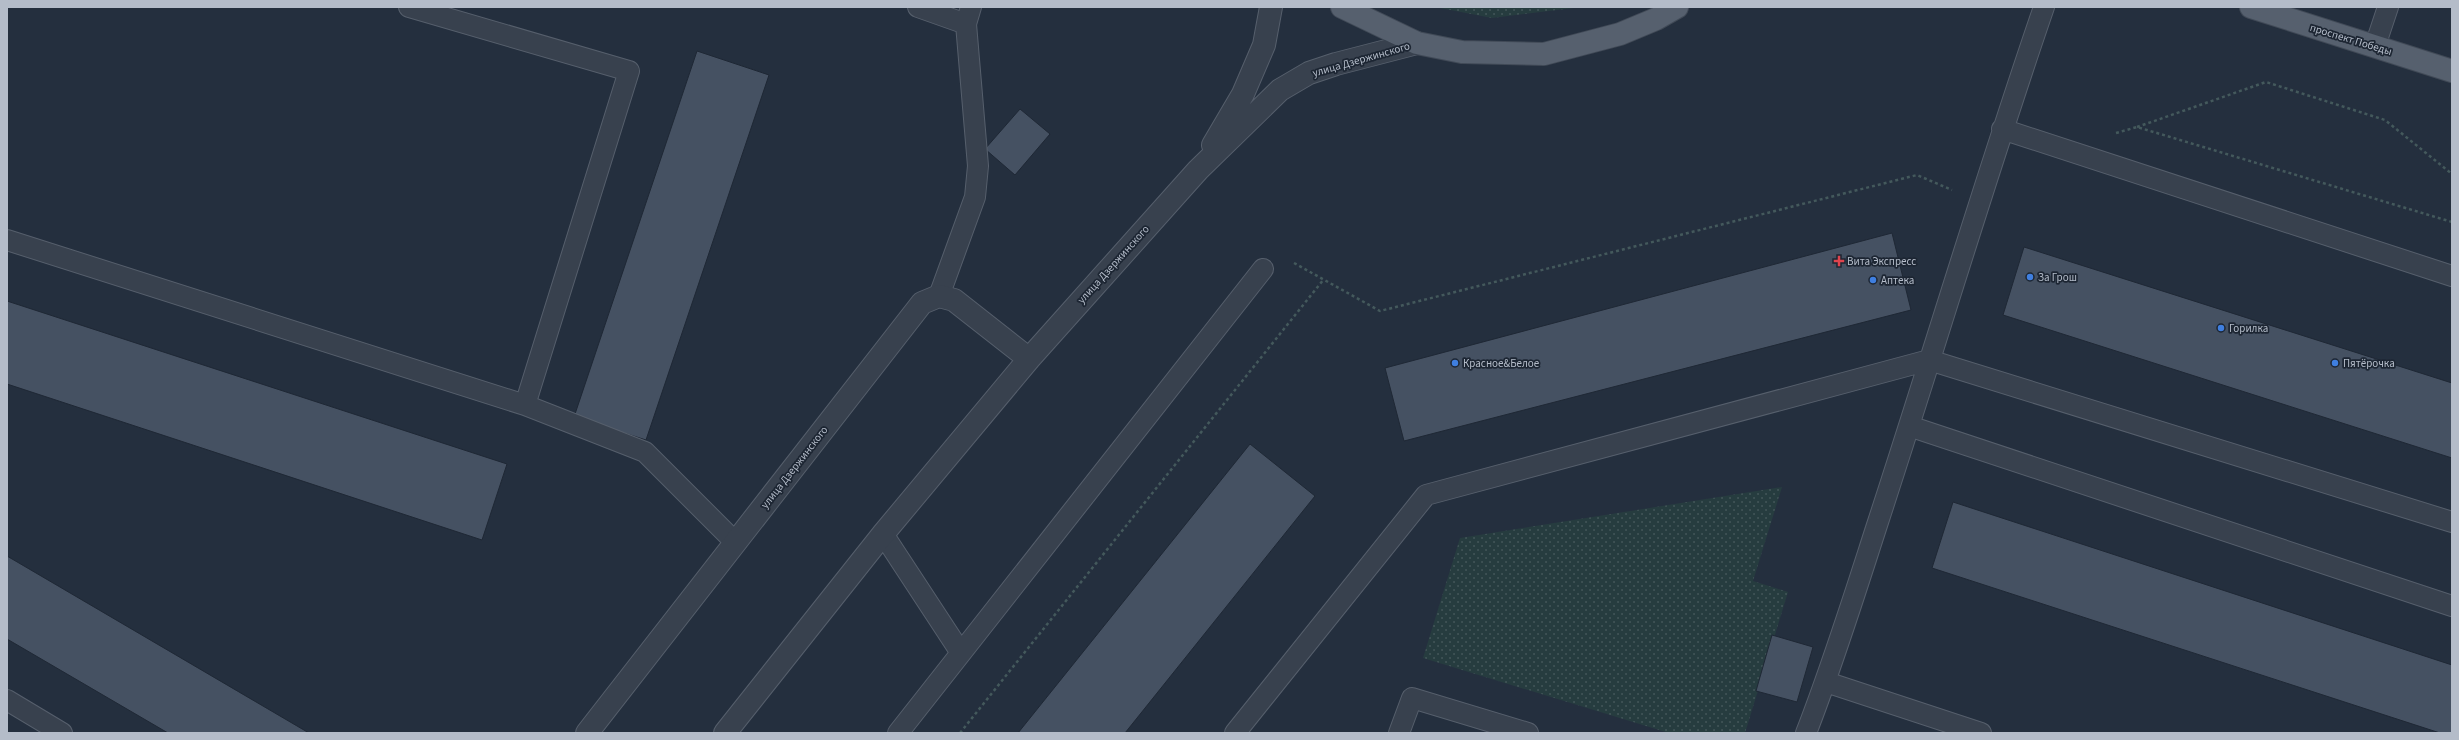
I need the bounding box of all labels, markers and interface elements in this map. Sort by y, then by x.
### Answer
street label: проспект Победы [2308,20,2394,59]
street label: улица Дзержинского [1311,38,1412,81]
street label: улица Дзержинского [1074,222,1153,307]
place label: Вита Экспресс [1847,254,1916,269]
marker: Вита Экспресс [1834,256,1844,266]
place label: За Грош [2038,270,2077,285]
marker: За Грош [2025,272,2035,282]
place label: Аптека [1881,273,1914,288]
marker: Аптека [1868,275,1878,285]
place label: Горилка [2229,321,2268,336]
marker: Горилка [2216,323,2226,333]
place label: Красное&Белое [1463,356,1540,371]
place label: Пятёрочка [2343,356,2395,371]
marker: Красное&Белое [1450,358,1460,368]
marker: Пятёрочка [2330,358,2340,368]
street label: улица Дзержинского [757,423,831,512]

